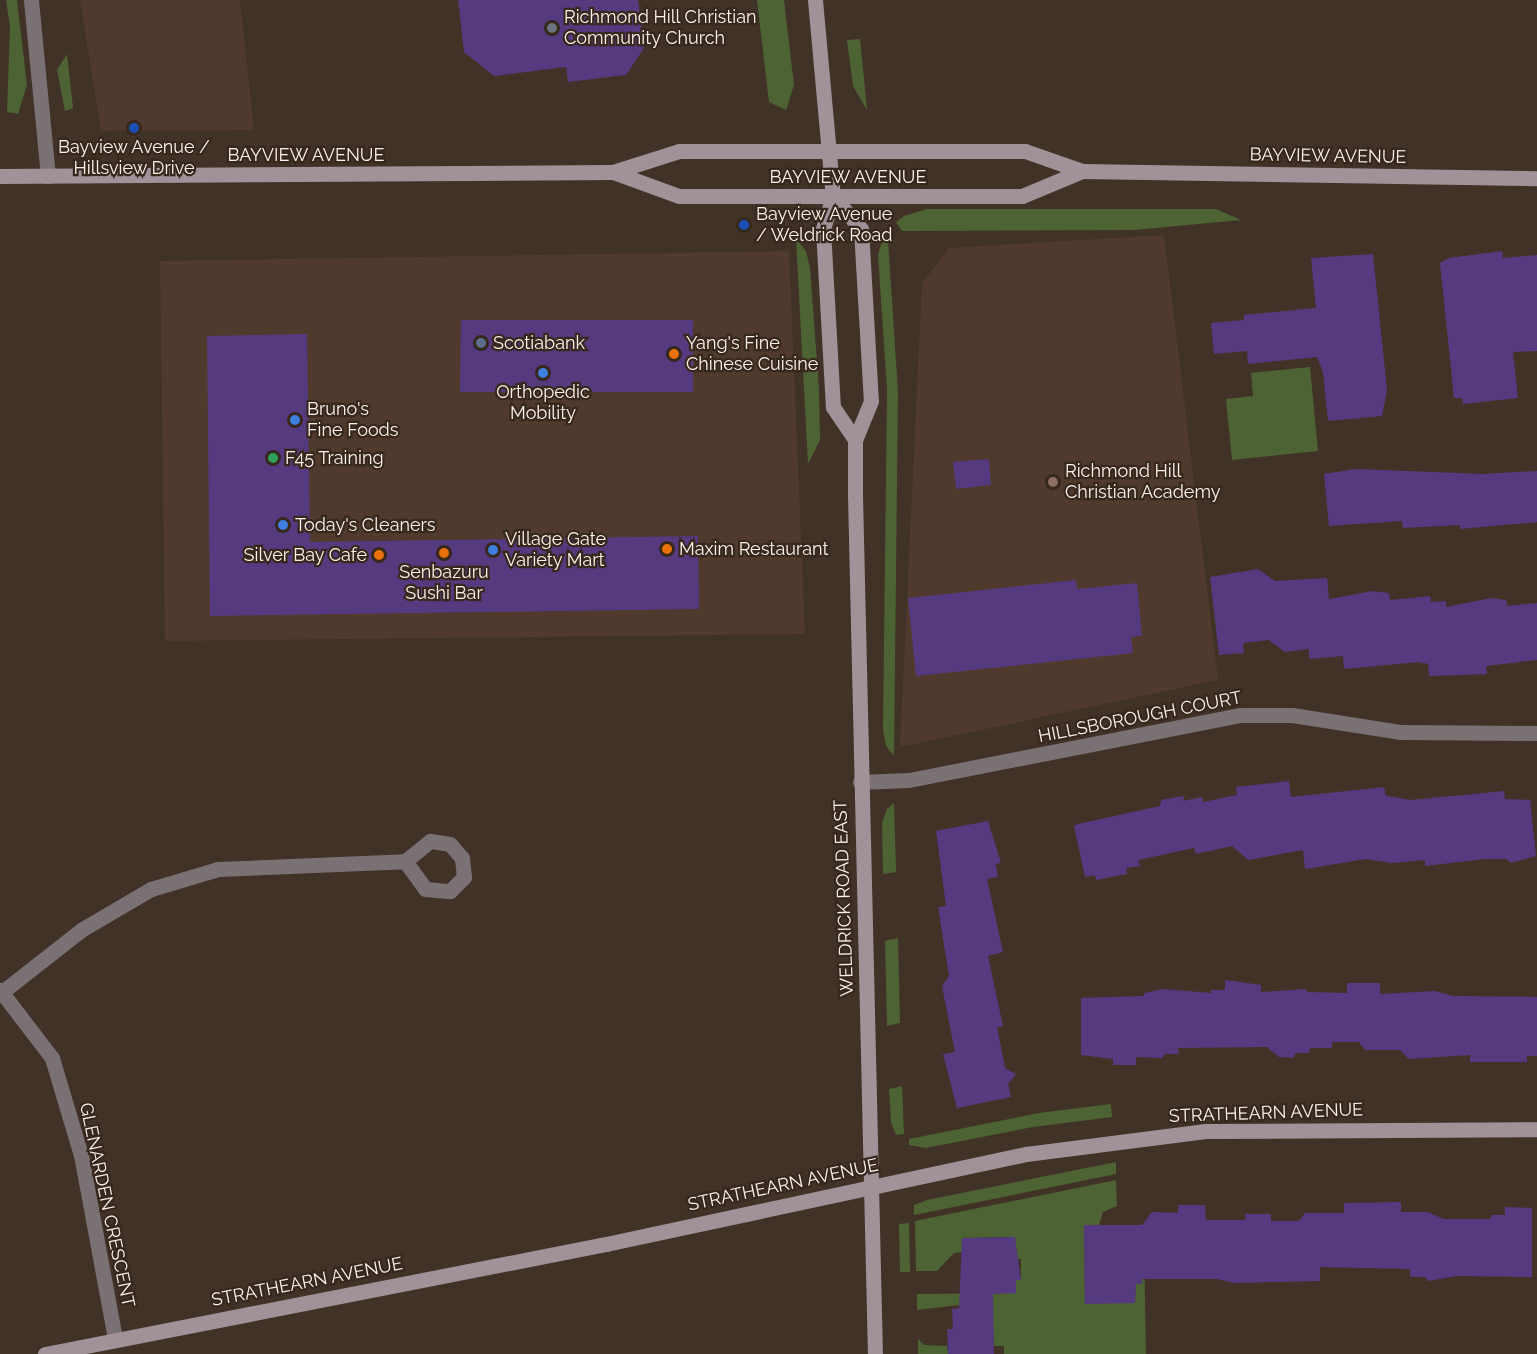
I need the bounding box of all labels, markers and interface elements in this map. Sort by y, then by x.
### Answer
place label: Richmond Hill Christian Community Church [564,7,757,50]
marker: Richmond Hill Christian Community Church [545,21,559,35]
marker: Bayview Avenue / Hillsview Drive [127,121,141,135]
place label: Bayview Avenue / Hillsview Drive [58,137,210,180]
street label: BAYVIEW AVENUE [227,144,385,166]
street label: BAYVIEW AVENUE [1249,144,1407,168]
street label: BAYVIEW AVENUE [769,166,927,188]
place label: Bayview Avenue / Weldrick Road [756,204,893,246]
marker: Bayview Avenue / Weldrick Road [737,218,751,232]
place label: Scotiabank [493,332,585,354]
place label: Yang's Fine Chinese Cuisine [686,333,818,376]
marker: Scotiabank [474,336,488,350]
marker: Yang's Fine Chinese Cuisine [667,347,681,361]
marker: Orthopedic Mobility [536,366,550,380]
place label: Orthopedic Mobility [496,382,590,424]
place label: Bruno's Fine Foods [307,399,399,442]
marker: Bruno's Fine Foods [288,413,302,427]
place label: F45 Training [285,447,384,469]
marker: F45 Training [266,451,280,465]
place label: Richmond Hill Christian Academy [1065,461,1221,504]
marker: Richmond Hill Christian Academy [1046,475,1060,489]
place label: Today's Cleaners [295,514,436,536]
marker: Today's Cleaners [276,518,290,532]
place label: Village Gate Variety Mart [505,529,606,572]
place label: Maxim Restaurant [679,538,828,560]
marker: Maxim Restaurant [660,542,674,556]
marker: Village Gate Variety Mart [486,543,500,557]
place label: Silver Bay Cafe [243,544,367,566]
marker: Senbazuru Sushi Bar [437,546,451,560]
marker: Silver Bay Cafe [372,548,386,562]
place label: Senbazuru Sushi Bar [399,562,489,604]
street label: HILLSBOROUGH COURT [1036,687,1244,747]
street label: WELDRICK ROAD EAST [830,799,858,997]
street label: STRATHEARN AVENUE [1168,1099,1364,1127]
street label: GLENARDEN CRESCENT [75,1101,139,1309]
street label: STRATHEARN AVENUE [685,1154,881,1216]
street label: STRATHEARN AVENUE [209,1253,405,1311]

